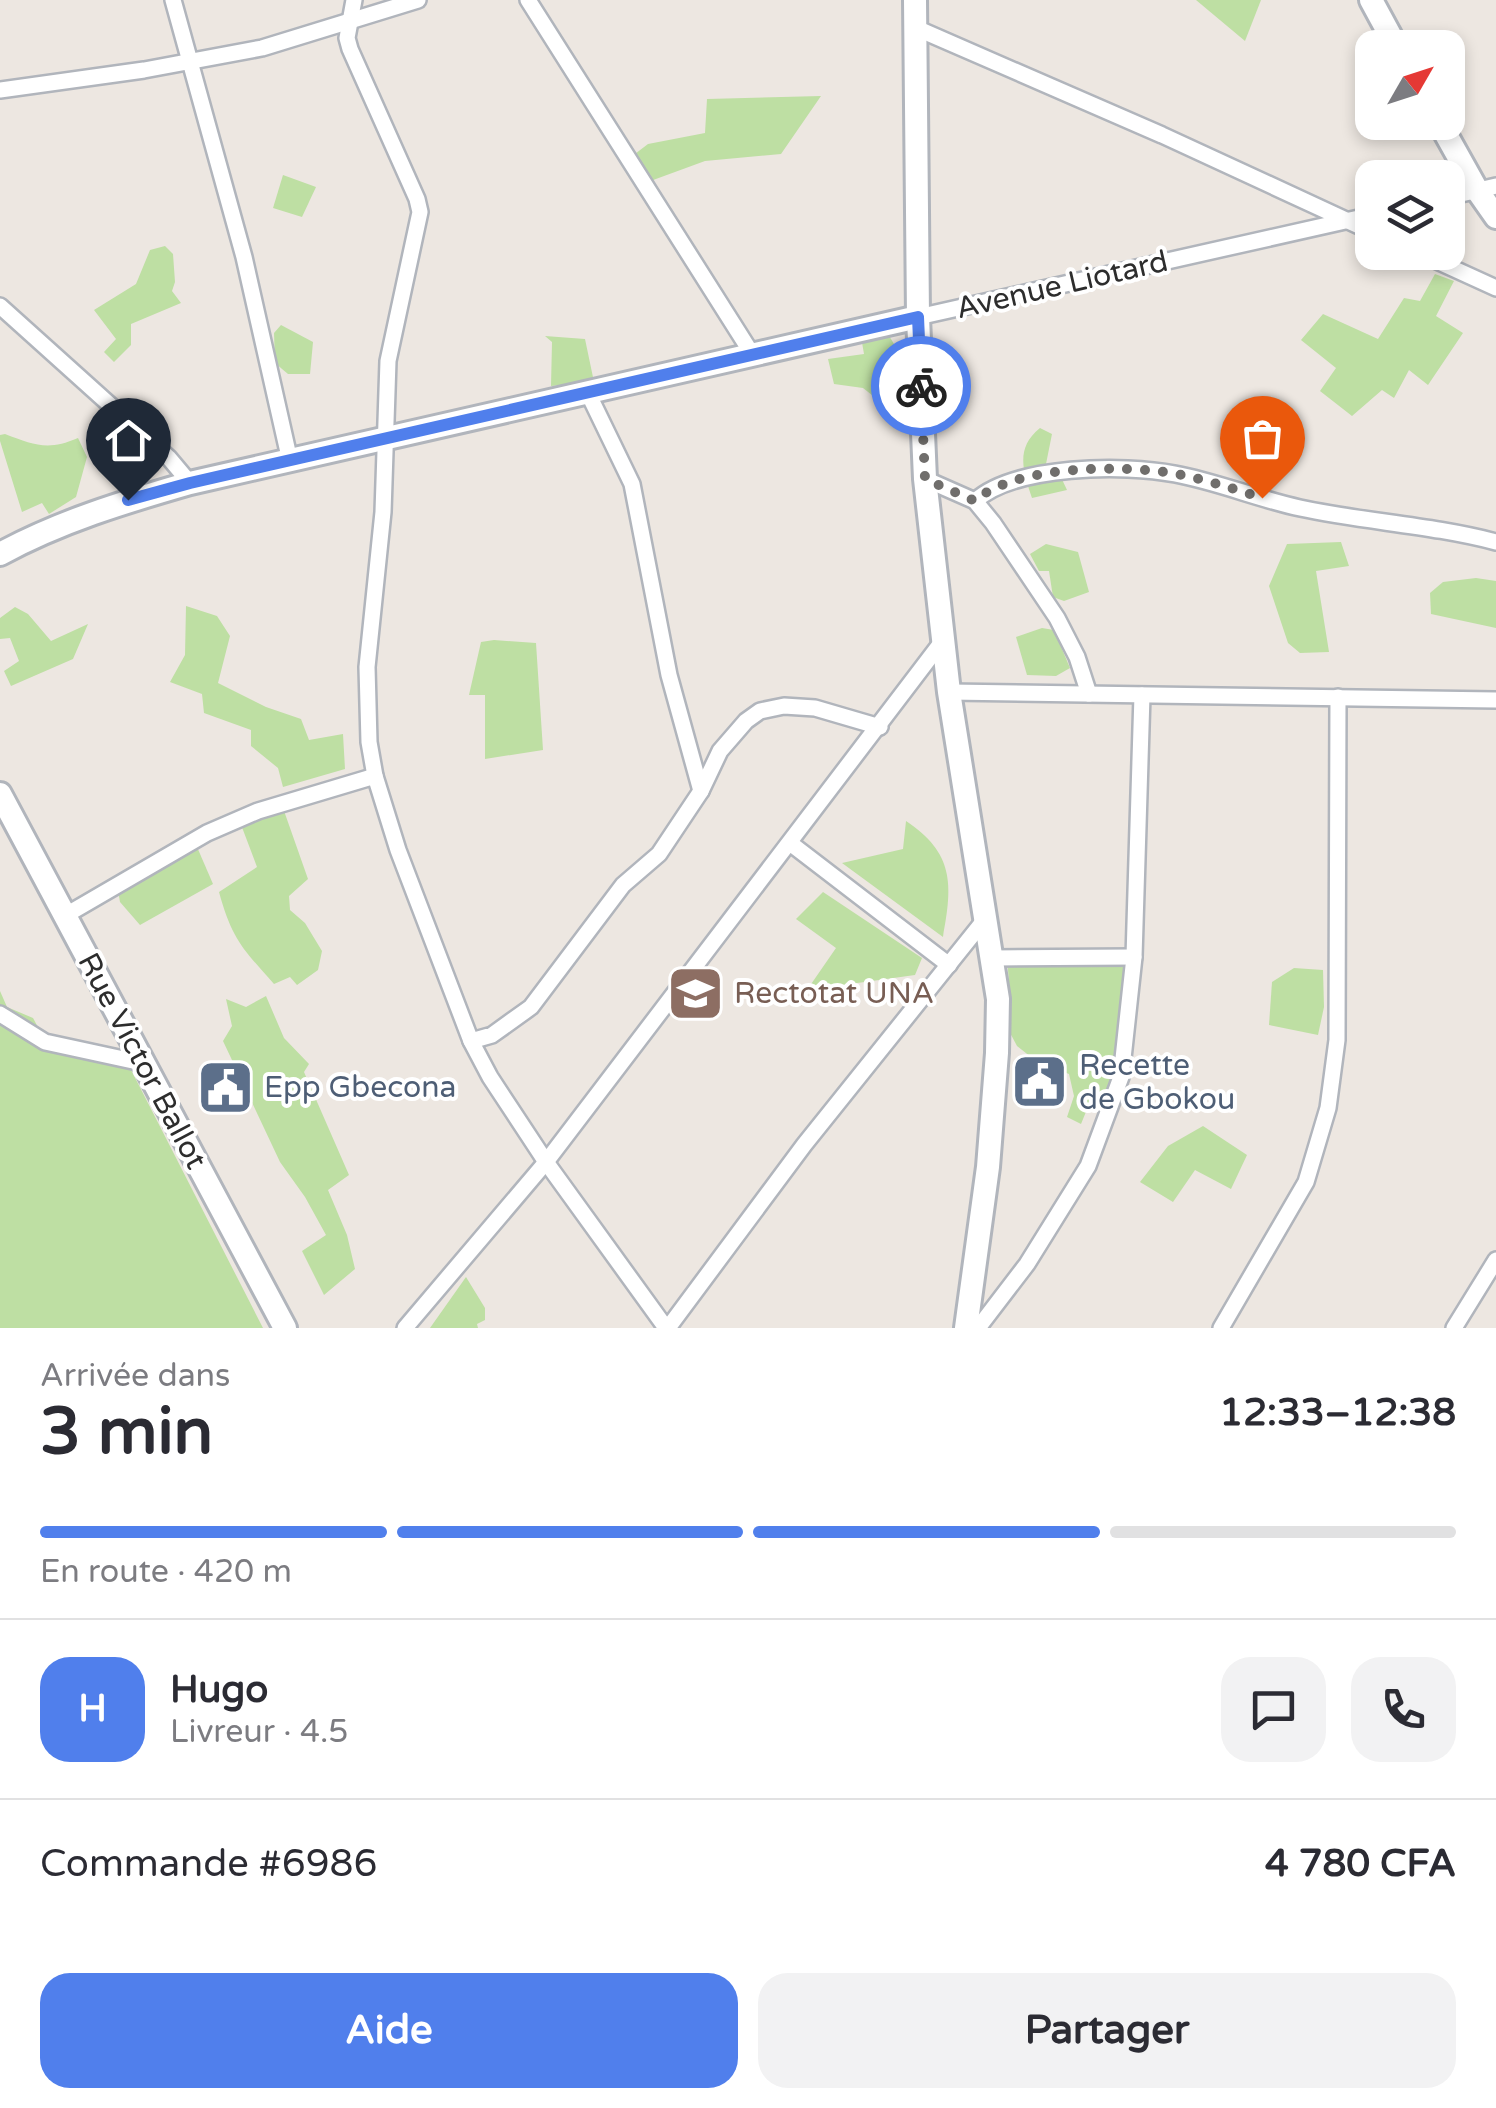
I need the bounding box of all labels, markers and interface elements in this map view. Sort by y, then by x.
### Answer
north arrow [1355,30,1465,140]
map controls [1355,30,1465,270]
button: layers [1355,160,1465,270]
street label: Avenue Liotard [952,243,1172,327]
courier [871,336,971,436]
icon: bike [894,359,949,414]
pin [1220,396,1305,499]
pin [86,398,171,501]
icon: bag [1235,411,1290,466]
icon: home [101,413,156,468]
street label: Rue Victor Ballot [69,947,215,1175]
school or university icon: Rectotat UNA [665,963,725,1023]
place label: Rectotat UNA [734,975,934,1012]
place label: Recette de Gbokou [1079,1047,1235,1118]
public building icon: Recette de Gbokou [1010,1052,1070,1112]
public building icon: Epp Gbecona [195,1057,255,1117]
place label: Epp Gbecona [264,1069,456,1106]
text: Arrivée dans [40,1357,230,1395]
text: 12:33–12:38 [1219,1390,1456,1436]
text: 3 min [40,1393,213,1472]
text: En route · 420 m [40,1553,292,1591]
button: chat [1221,1657,1326,1762]
button: phone [1351,1657,1456,1762]
text: Hugo [170,1667,268,1713]
text: H [78,1686,107,1732]
text: Livreur · 4.5 [170,1713,348,1751]
text: Commande #6986 [40,1841,377,1887]
text: 4 780 CFA [1265,1841,1456,1887]
button: Aide [40,1973,738,2088]
button: Partager [758,1973,1456,2088]

